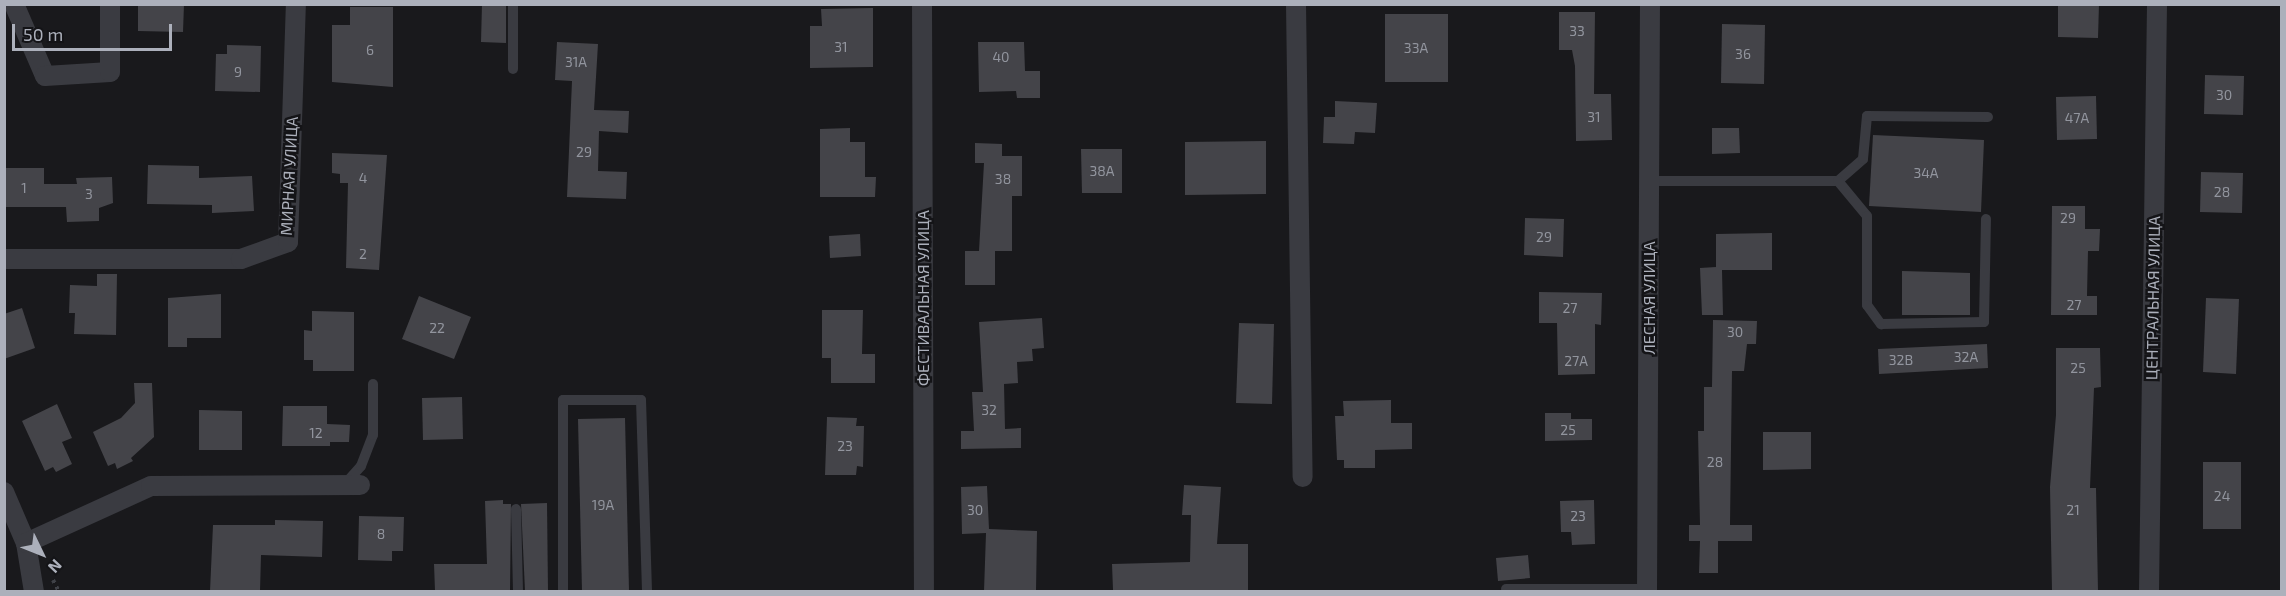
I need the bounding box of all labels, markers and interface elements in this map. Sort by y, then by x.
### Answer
scale bar [15,12,176,50]
text: 50 m [23,23,63,45]
house number: 33 [1569,23,1585,39]
house number: 31 [834,39,848,55]
house number: 33А [1404,40,1428,56]
house number: 6 [366,42,374,58]
house number: 36 [1735,46,1751,62]
house number: 40 [992,49,1010,65]
house number: 31А [565,54,587,70]
house number: 9 [234,64,242,80]
house number: 30 [2216,87,2232,103]
house number: 31 [1587,109,1601,125]
house number: 47А [2065,110,2089,126]
street label: МИРНАЯ УЛИЦА [276,116,302,236]
house number: 29 [576,144,592,160]
house number: 38А [1090,163,1114,179]
house number: 34А [1913,165,1939,181]
house number: 4 [359,170,367,186]
house number: 38 [995,171,1011,187]
house number: 1 [21,180,27,196]
house number: 28 [2214,184,2230,200]
house number: 3 [85,186,93,202]
street label: ФЕСТИВАЛЬНАЯ УЛИЦА [913,210,933,386]
house number: 29 [2060,210,2076,226]
street label: ЦЕНТРАЛЬНАЯ УЛИЦА [2142,216,2164,380]
house number: 29 [1536,229,1552,245]
street label: ЛЕСНАЯ УЛИЦА [1639,241,1659,355]
house number: 2 [359,246,367,262]
house number: 27 [2066,297,2082,313]
house number: 27 [1562,300,1578,316]
house number: 22 [429,320,445,336]
house number: 30 [1727,324,1743,340]
house number: 32А [1954,349,1978,365]
house number: 32В [1889,352,1913,368]
house number: 27А [1564,353,1588,369]
house number: 25 [2070,360,2086,376]
house number: 32 [981,402,997,418]
house number: 25 [1560,422,1576,438]
house number: 12 [309,425,323,441]
house number: 23 [837,438,853,454]
house number: 28 [1707,454,1723,470]
house number: 24 [2214,488,2230,504]
house number: 19А [592,497,614,513]
house number: 30 [967,502,983,518]
house number: 21 [2066,502,2080,518]
house number: 23 [1570,508,1586,524]
north arrow [12,524,72,584]
house number: 8 [377,526,385,542]
text: N [45,556,66,577]

